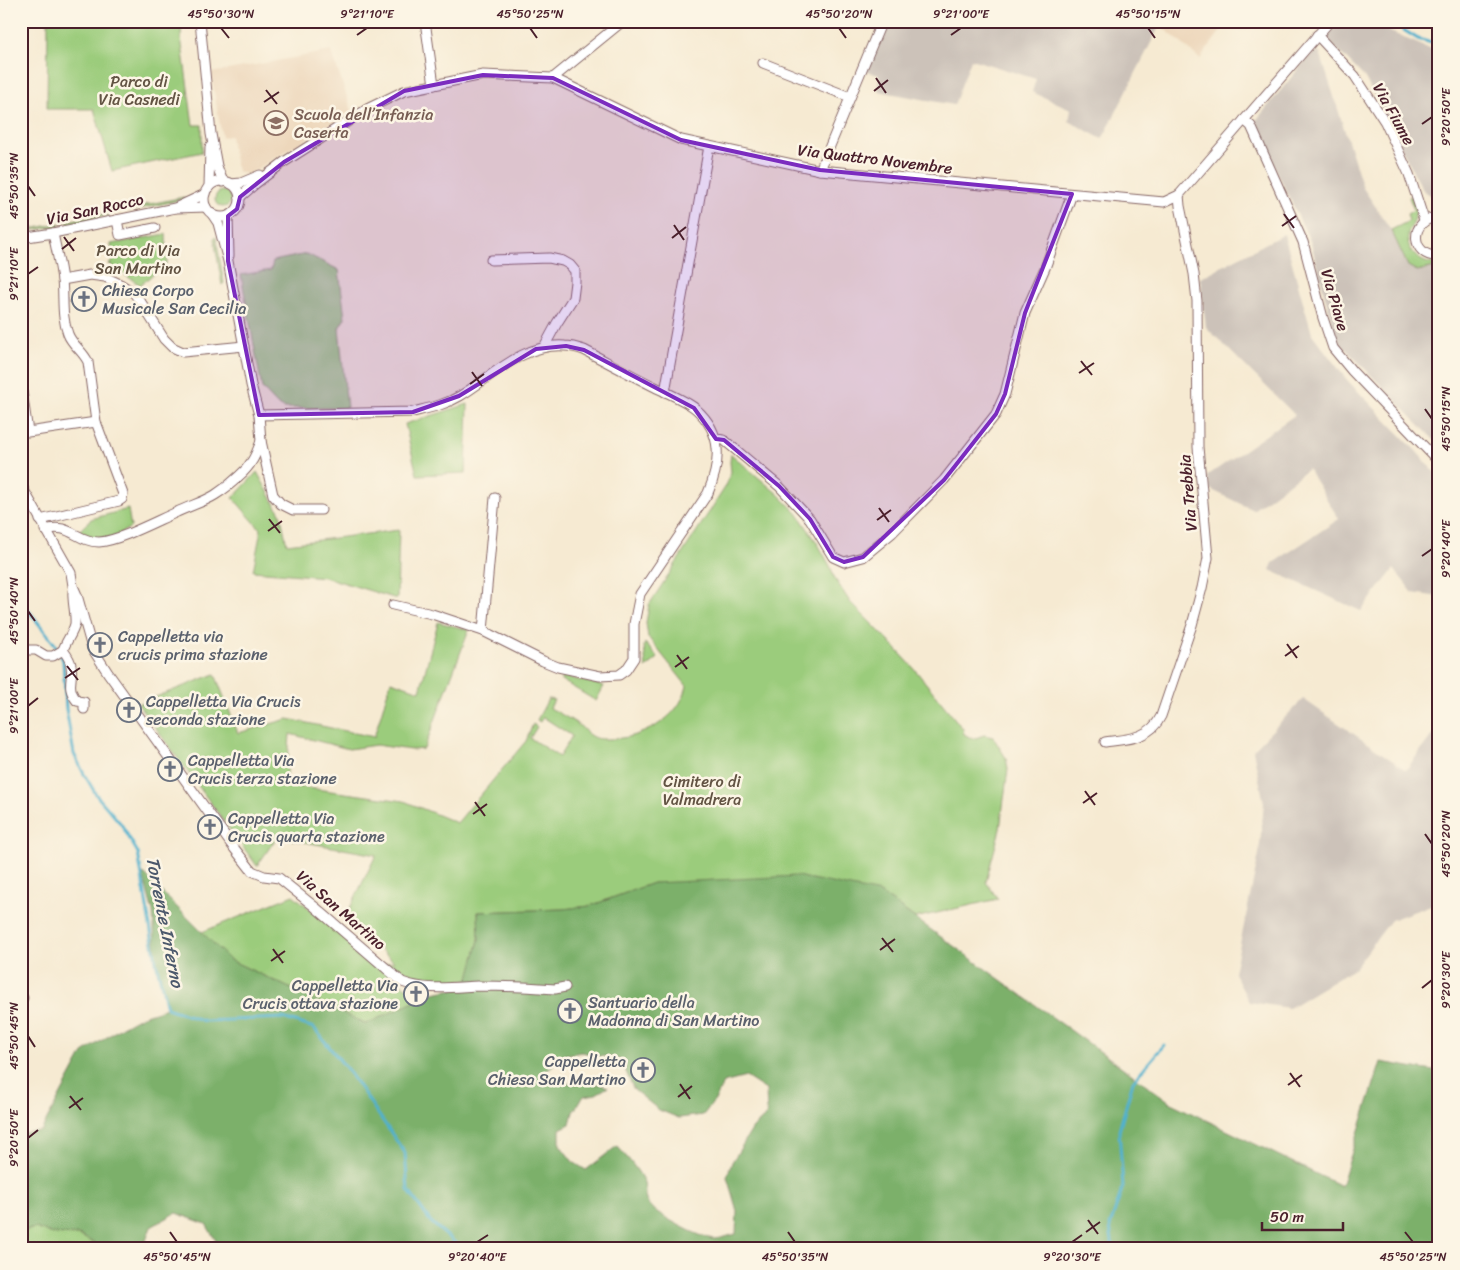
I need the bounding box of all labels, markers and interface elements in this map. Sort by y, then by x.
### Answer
text: 45°50'30"N [188,3,255,25]
text: 9°21'10"E [340,3,395,25]
text: 45°50'25"N [497,3,564,25]
text: 45°50'20"N [805,3,873,25]
text: 9°21'00"E [933,3,990,25]
text: 45°50'15"N [1115,3,1181,25]
park label: Parco di Via Casnedi [98,67,180,114]
street label: Via Fiume [1365,77,1423,151]
text: 9°20'50"E [1435,87,1457,146]
place label: Scuola dell’Infanzia Caserta [294,100,433,147]
school or university icon: Scuola dell’Infanzia Caserta [263,110,289,136]
street label: Via Quattro Novembre [796,135,954,183]
text: 45°50'35"N [3,152,25,219]
street label: Via San Rocco [44,185,146,233]
park label: Parco di Via San Martino [95,236,181,283]
text: 9°21'10"E [3,246,25,301]
street label: Via Piave [1312,265,1358,335]
place label: Chiesa Corpo Musicale San Cecilia [102,276,246,323]
church icon: Chiesa Corpo Musicale San Cecilia [71,286,97,312]
text: 45°50'15"N [1435,386,1457,452]
street label: Via Trebbia [1170,452,1206,533]
text: 9°20'40"E [1435,519,1457,578]
text: 45°50'40"N [3,576,25,645]
place label: Cappelletta via crucis prima stazione [118,622,268,669]
church icon: Cappelletta via crucis prima stazione [87,632,113,658]
text: 9°21'00"E [3,677,25,734]
place label: Cappelletta Via Crucis seconda stazione [145,687,301,734]
church icon: Cappelletta Via Crucis seconda stazione [116,697,142,723]
place label: Cappelletta Via Crucis terza stazione [188,746,337,793]
church icon: Cappelletta Via Crucis terza stazione [157,756,183,782]
park label: Cimitero di Valmadrera [663,767,741,814]
place label: Cappelletta Via Crucis quarta stazione [228,804,385,851]
text: 45°50'20"N [1435,810,1457,878]
church icon: Cappelletta Via Crucis quarta stazione [197,814,223,840]
water label: Torrente Inferno [137,854,194,992]
street label: Via San Martino [289,862,393,958]
text: 9°20'30"E [1435,950,1457,1009]
place label: Cappelletta Via Crucis ottava stazione [243,971,398,1018]
church icon: Cappelletta Via Crucis ottava stazione [403,981,429,1007]
place label: Santuario della Madonna di San Martino [588,988,759,1035]
church icon: Santuario della Madonna di San Martino [557,998,583,1024]
text: 45°50'45"N [3,1002,25,1070]
place label: Cappelletta Chiesa San Martino [488,1047,626,1094]
church icon: Cappelletta Chiesa San Martino [630,1057,656,1083]
text: 9°20'50"E [3,1108,25,1167]
scale bar [1262,1200,1344,1232]
text: 50 m [1270,1204,1305,1230]
text: 45°50'45"N [143,1246,211,1268]
text: 9°20'40"E [448,1246,507,1268]
text: 45°50'35"N [762,1246,829,1268]
text: 9°20'30"E [1043,1246,1102,1268]
text: 45°50'25"N [1380,1246,1447,1268]

